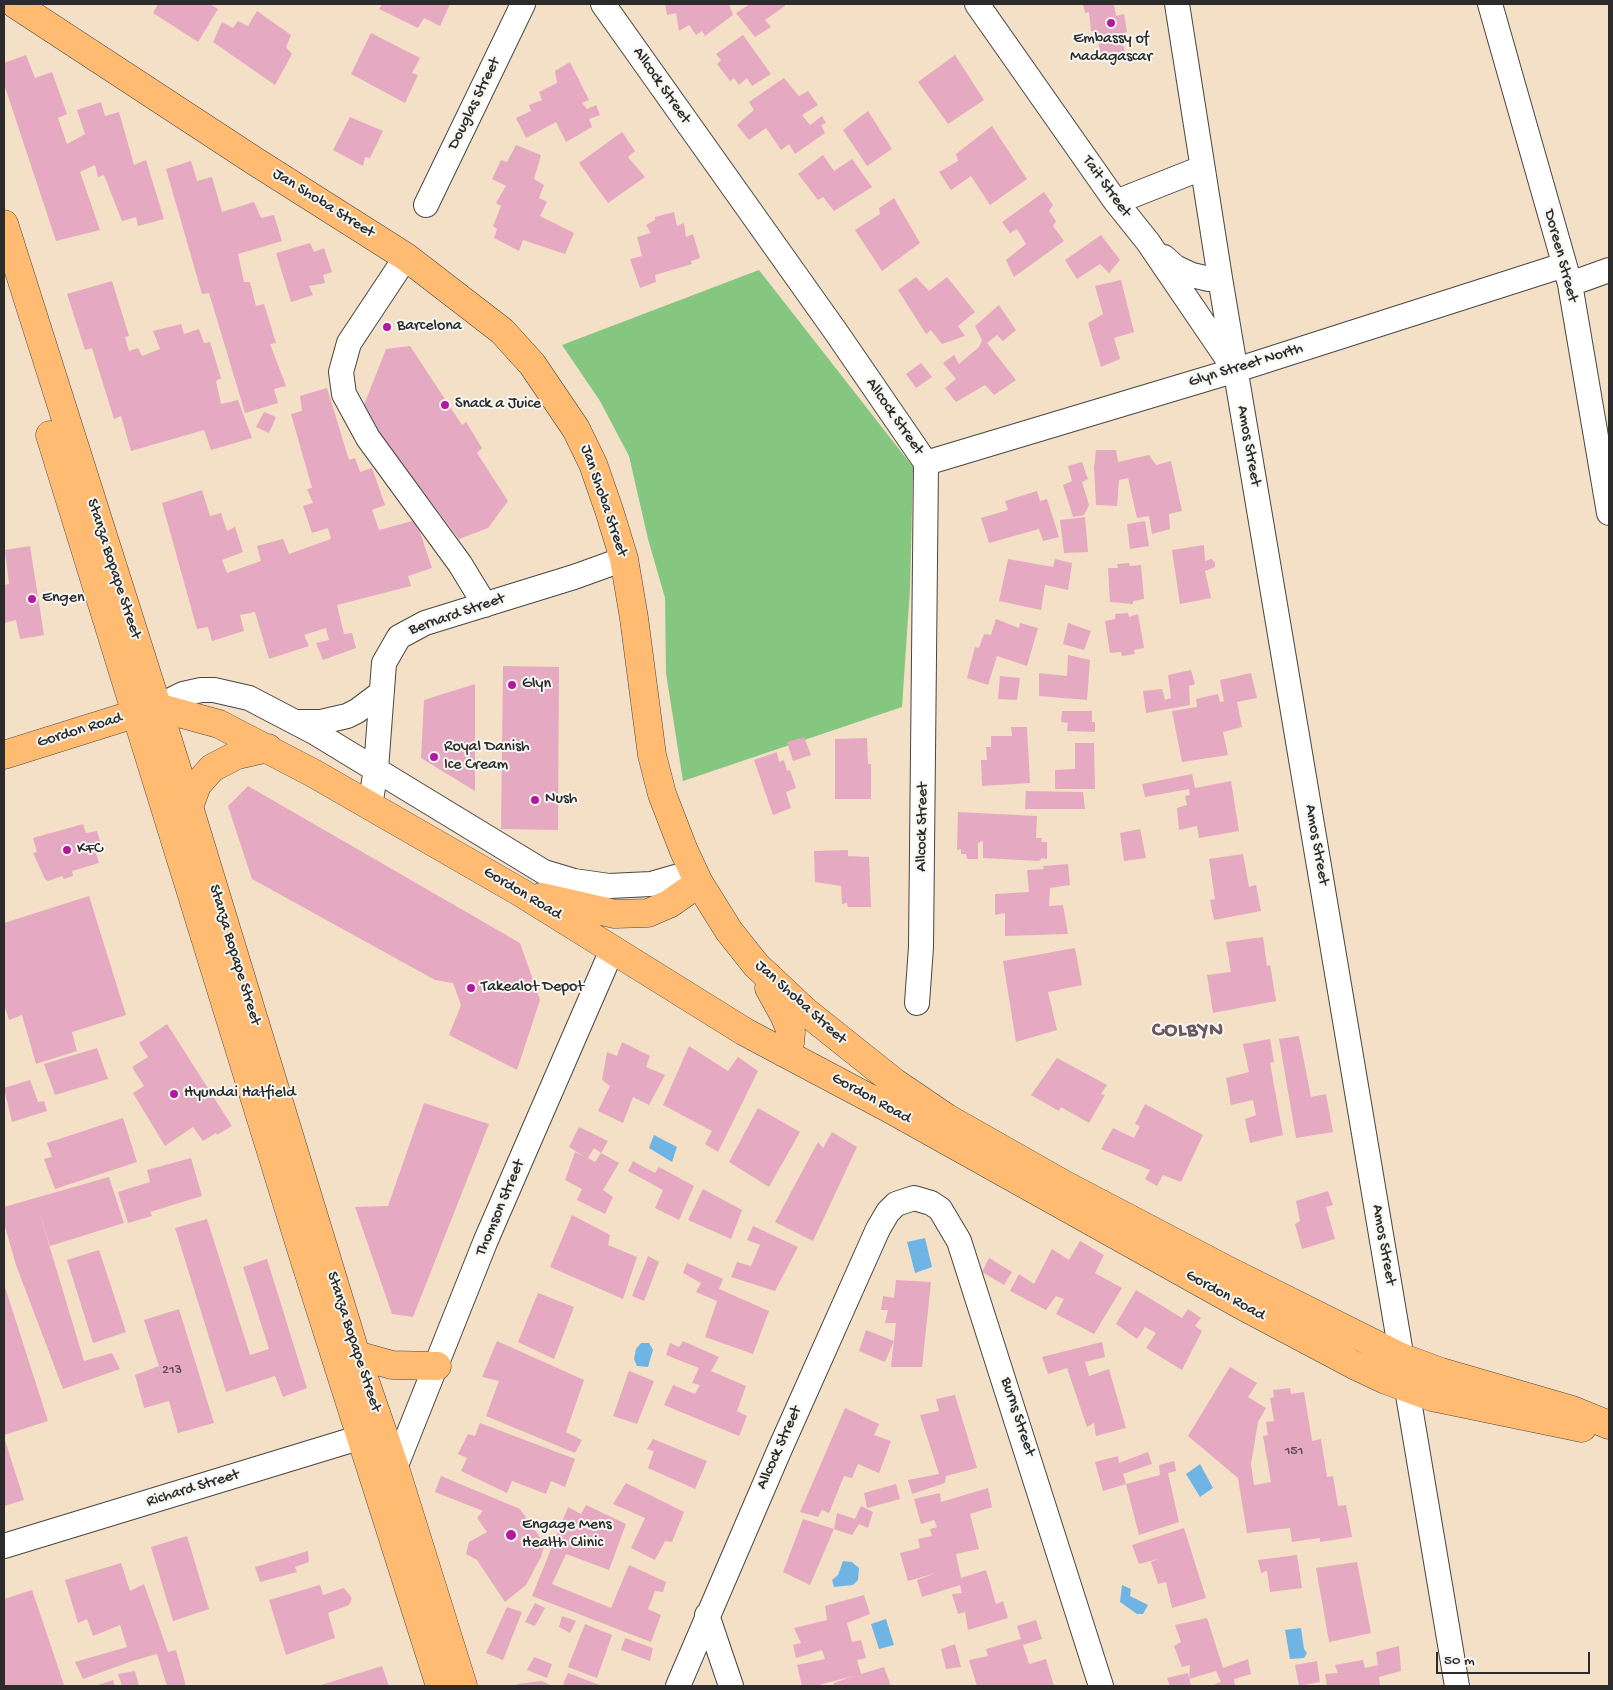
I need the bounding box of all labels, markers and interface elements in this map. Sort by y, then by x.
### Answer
marker: Embassy of Madagascar [1105,17,1117,29]
place label: Embassy of Madagascar [1070,30,1152,68]
street label: Allcock Street [628,44,694,128]
street label: Douglas Street [444,55,506,153]
street label: Tait Street [1077,152,1135,222]
street label: Jan Shoba Street [268,165,378,243]
street label: Doreen Street [1538,208,1582,304]
place label: Barcelona [397,317,462,337]
marker: Barcelona [381,321,393,333]
street label: Glyn Street North [1186,339,1306,393]
street label: Allcock Street [861,375,927,459]
place label: Snack a Juice [455,395,541,415]
marker: Snack a Juice [439,399,451,411]
street label: Amos Street [1231,404,1265,488]
street label: Jan Shoba Street [575,443,631,559]
street label: Stanza Bopape Street [81,497,145,641]
place label: Engen [42,589,85,609]
street label: Bernard Street [407,590,507,640]
marker: Engen [26,593,38,605]
place label: Glyn [522,675,551,695]
marker: Glyn [506,679,518,691]
street label: Gordon Road [35,709,125,753]
place label: Royal Danish Ice Cream [444,738,530,776]
marker: Royal Danish Ice Cream [428,751,440,763]
street label: Allcock Street [913,782,933,872]
place label: Nush [545,790,577,810]
marker: Nush [529,794,541,806]
street label: Amos Street [1299,803,1333,887]
place label: KFC [77,840,103,860]
marker: KFC [61,844,73,856]
street label: Gordon Road [479,863,565,925]
street label: Stanza Bopape Street [203,882,265,1028]
street label: Jan Shoba Street [750,957,850,1049]
place label: Takealot Depot [481,978,584,998]
marker: Takealot Depot [465,982,477,994]
district label: COLBYN [1151,1019,1225,1045]
street label: Gordon Road [828,1069,914,1129]
place label: Hyundai Hatfield [184,1084,296,1104]
marker: Hyundai Hatfield [168,1088,180,1100]
street label: Thomson Street [472,1157,530,1259]
street label: Amos Street [1366,1203,1400,1287]
street label: Gordon Road [1182,1266,1268,1326]
street label: Stanza Bopape Street [321,1270,385,1414]
house number: 213 [162,1363,182,1379]
street label: Burns Street [995,1375,1039,1459]
street label: Allcock Street [753,1403,807,1493]
house number: 151 [1285,1444,1303,1460]
street label: Richard Street [144,1466,242,1512]
place label: Engage Mens Health Clinic [522,1516,612,1554]
marker: Engage Mens Health Clinic [504,1528,518,1542]
scale bar [1438,1642,1592,1674]
text: 50 m [1444,1652,1475,1670]

